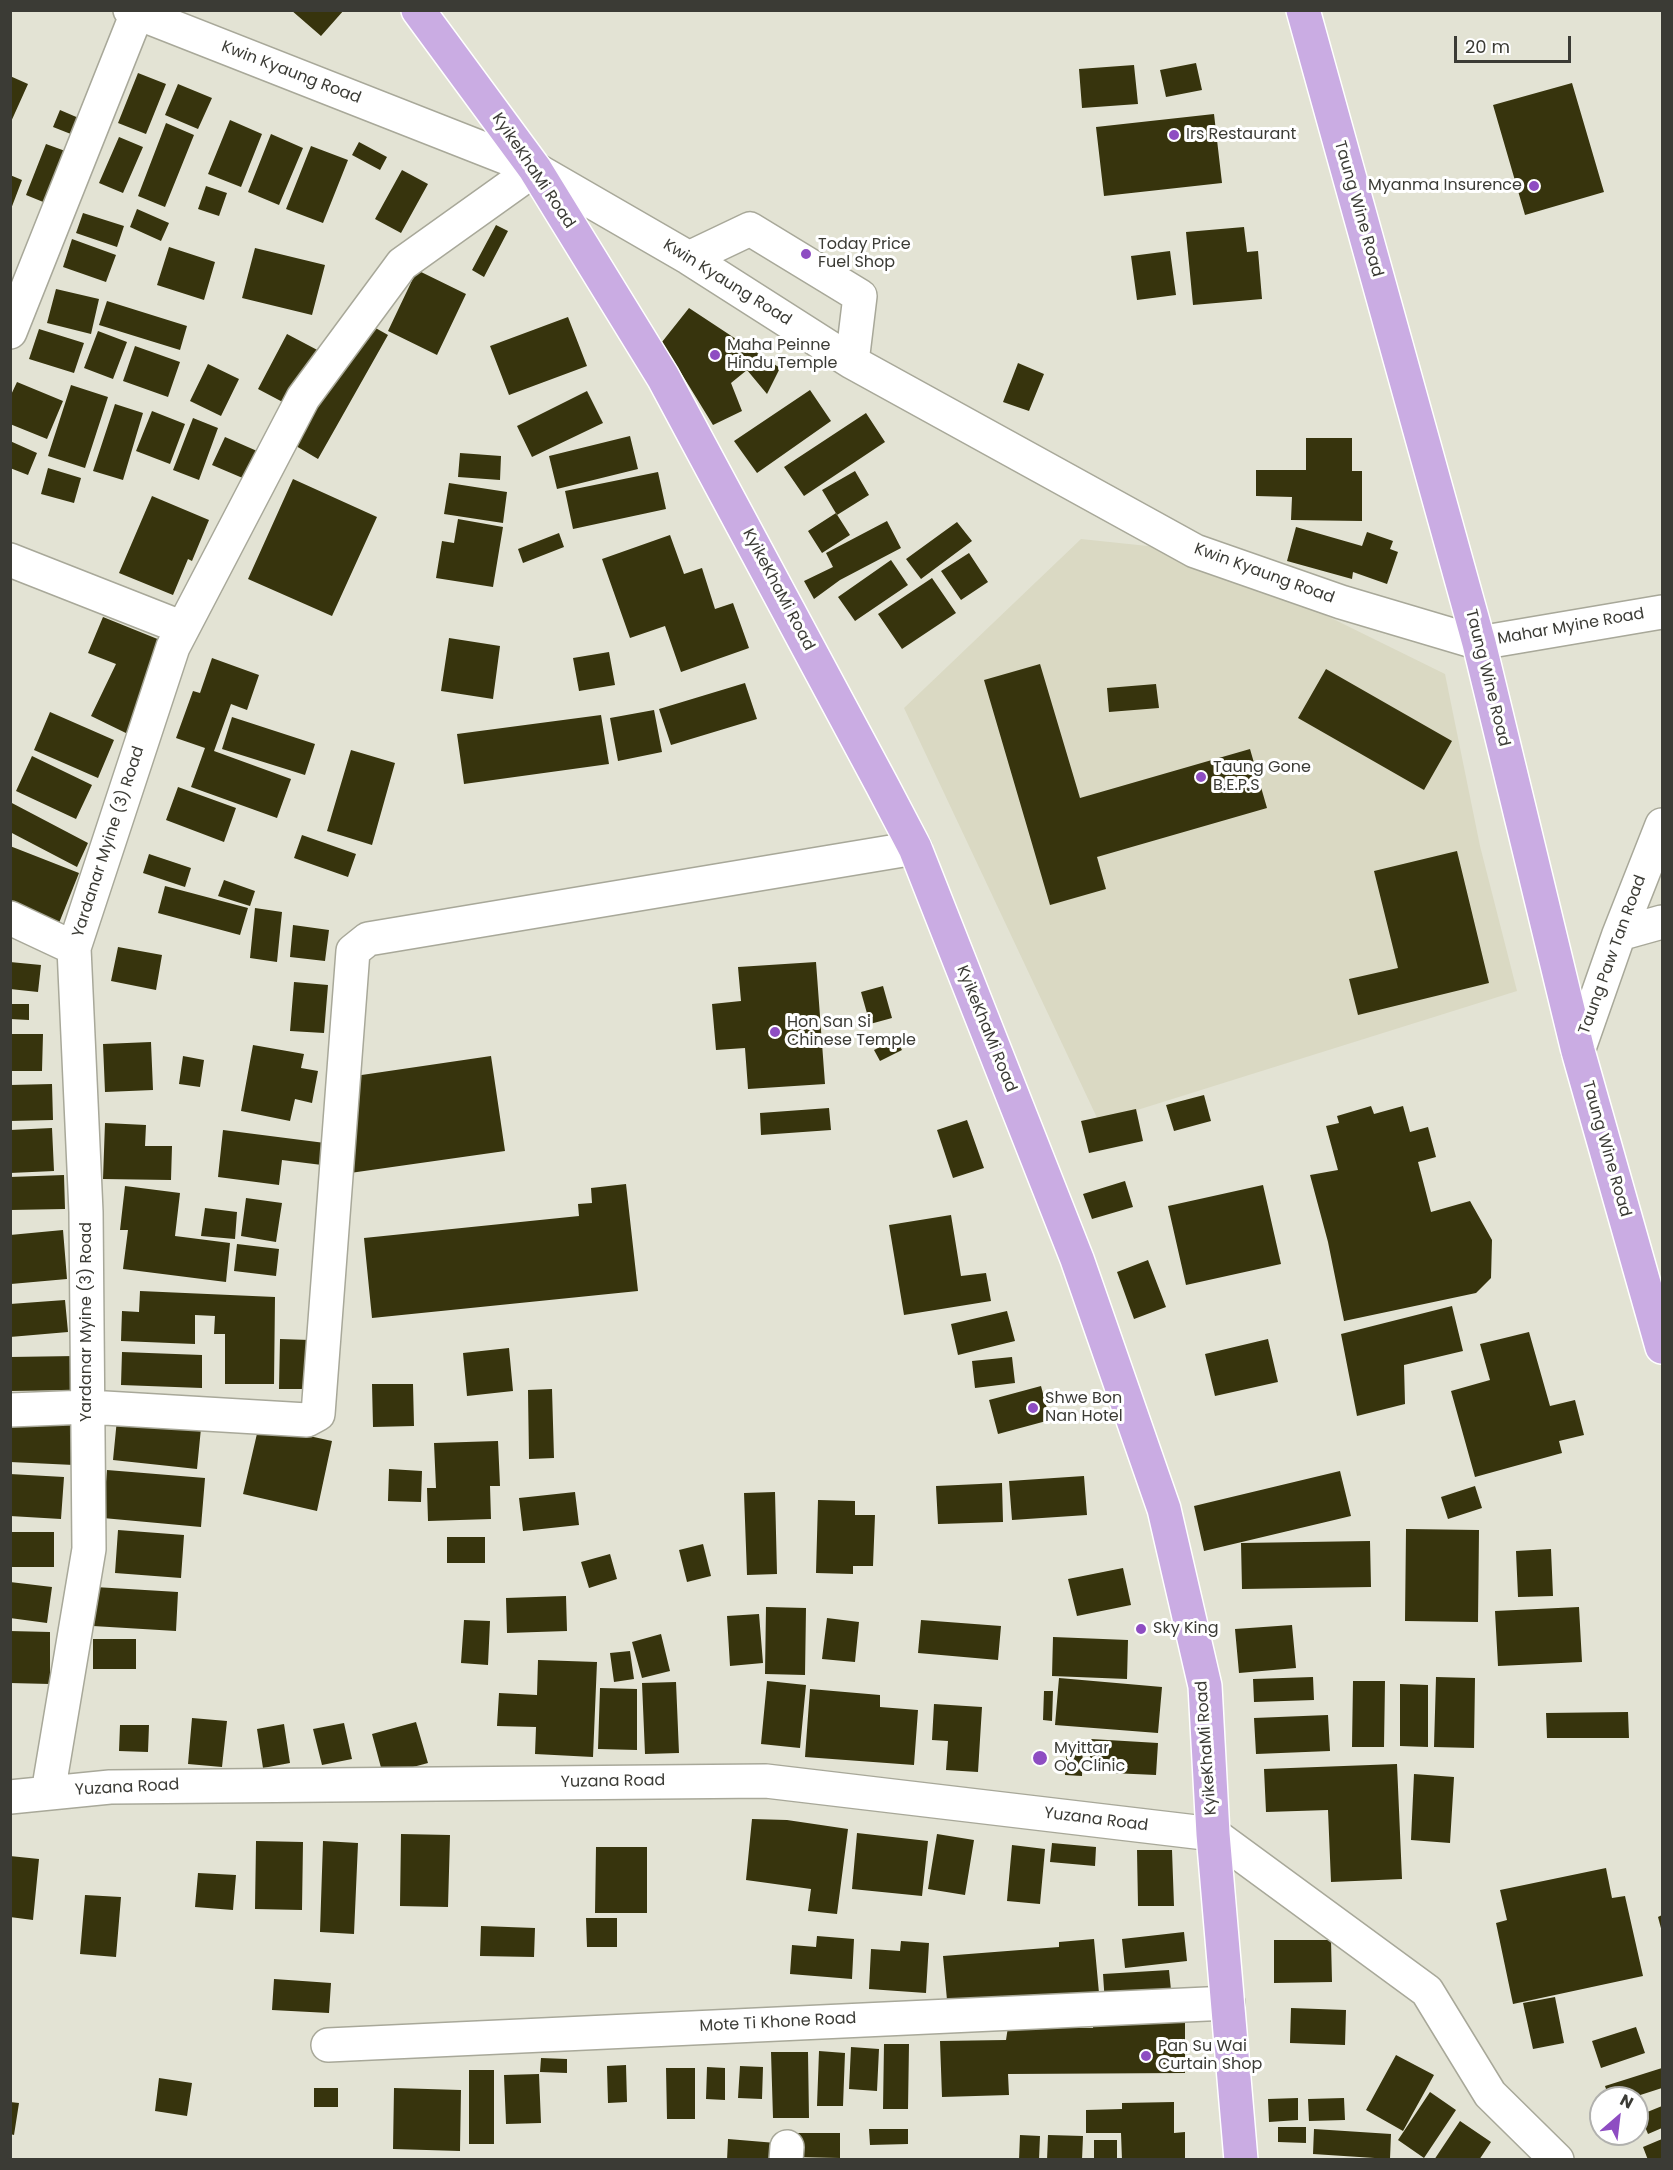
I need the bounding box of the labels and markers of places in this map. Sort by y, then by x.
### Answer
place label: Irs Restaurant [1186,125,1296,145]
marker: Irs Restaurant [1167,128,1181,142]
place label: Myanma Insurence [1368,176,1522,196]
marker: Myanma Insurence [1527,179,1541,193]
place label: Today Price Fuel Shop [818,235,911,273]
marker: Today Price Fuel Shop [799,247,813,261]
place label: Maha Peinne Hindu Temple [727,336,837,374]
marker: Maha Peinne Hindu Temple [708,348,722,362]
place label: Taung Gone B.E.P.S [1213,758,1311,796]
marker: Taung Gone B.E.P.S [1194,770,1208,784]
place label: Hon San Si Chinese Temple [787,1013,916,1051]
marker: Hon San Si Chinese Temple [768,1025,782,1039]
place label: Shwe Bon Nan Hotel [1045,1389,1123,1427]
marker: Shwe Bon Nan Hotel [1026,1401,1040,1415]
place label: Sky King [1153,1619,1218,1639]
marker: Sky King [1134,1622,1148,1636]
place label: Myittar Oo Clinic [1054,1739,1125,1777]
marker: Myittar Oo Clinic [1031,1749,1049,1767]
place label: Pan Su Wai Curtain Shop [1158,2037,1262,2075]
marker: Pan Su Wai Curtain Shop [1139,2049,1153,2063]

